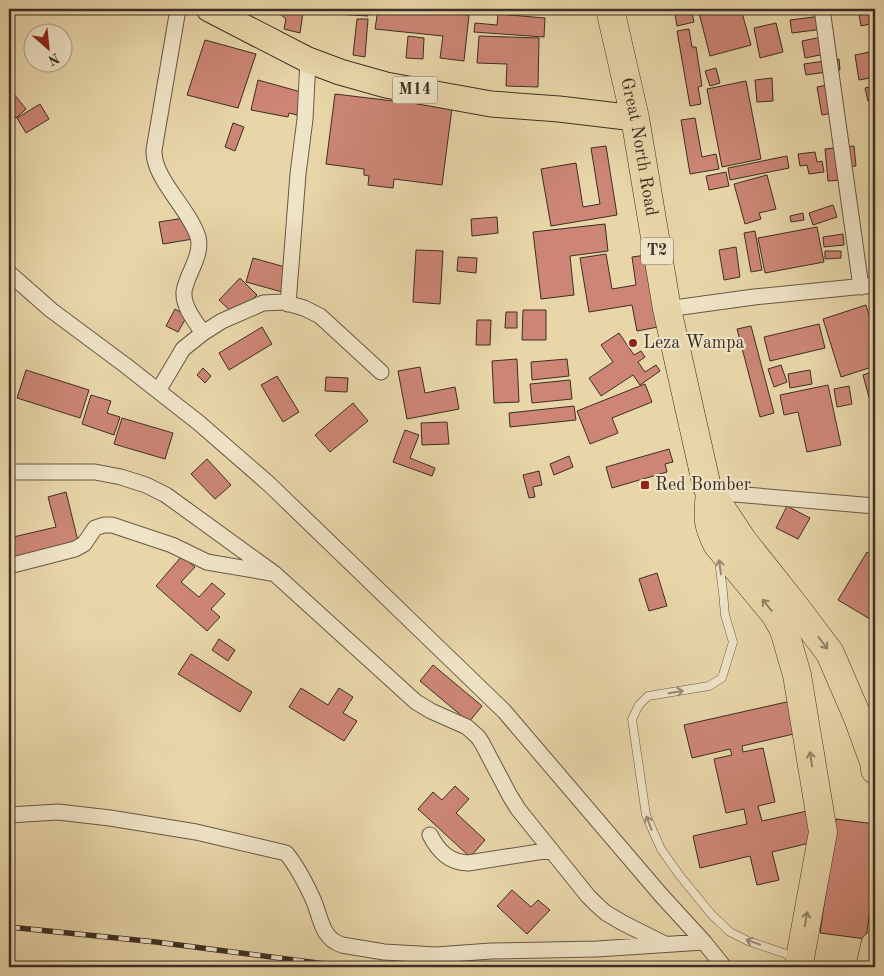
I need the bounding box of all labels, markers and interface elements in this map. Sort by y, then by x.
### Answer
north arrow [22,22,72,72]
text: N [45,50,61,67]
road number: M14 [392,76,438,104]
street label: Great North Road [617,76,660,217]
road number: T2 [641,238,673,264]
place label: Leza Wampa [643,334,744,352]
marker: Leza Wampa [627,337,639,349]
place label: Red Bomber [655,476,752,494]
marker: Red Bomber [639,479,651,491]
one-way arrow [715,559,725,575]
one-way arrow [762,599,773,612]
one-way arrow [817,636,828,649]
one-way arrow [668,686,684,696]
one-way arrow [805,751,815,767]
one-way arrow [644,816,654,831]
one-way arrow [802,911,812,927]
one-way arrow [746,937,762,946]

